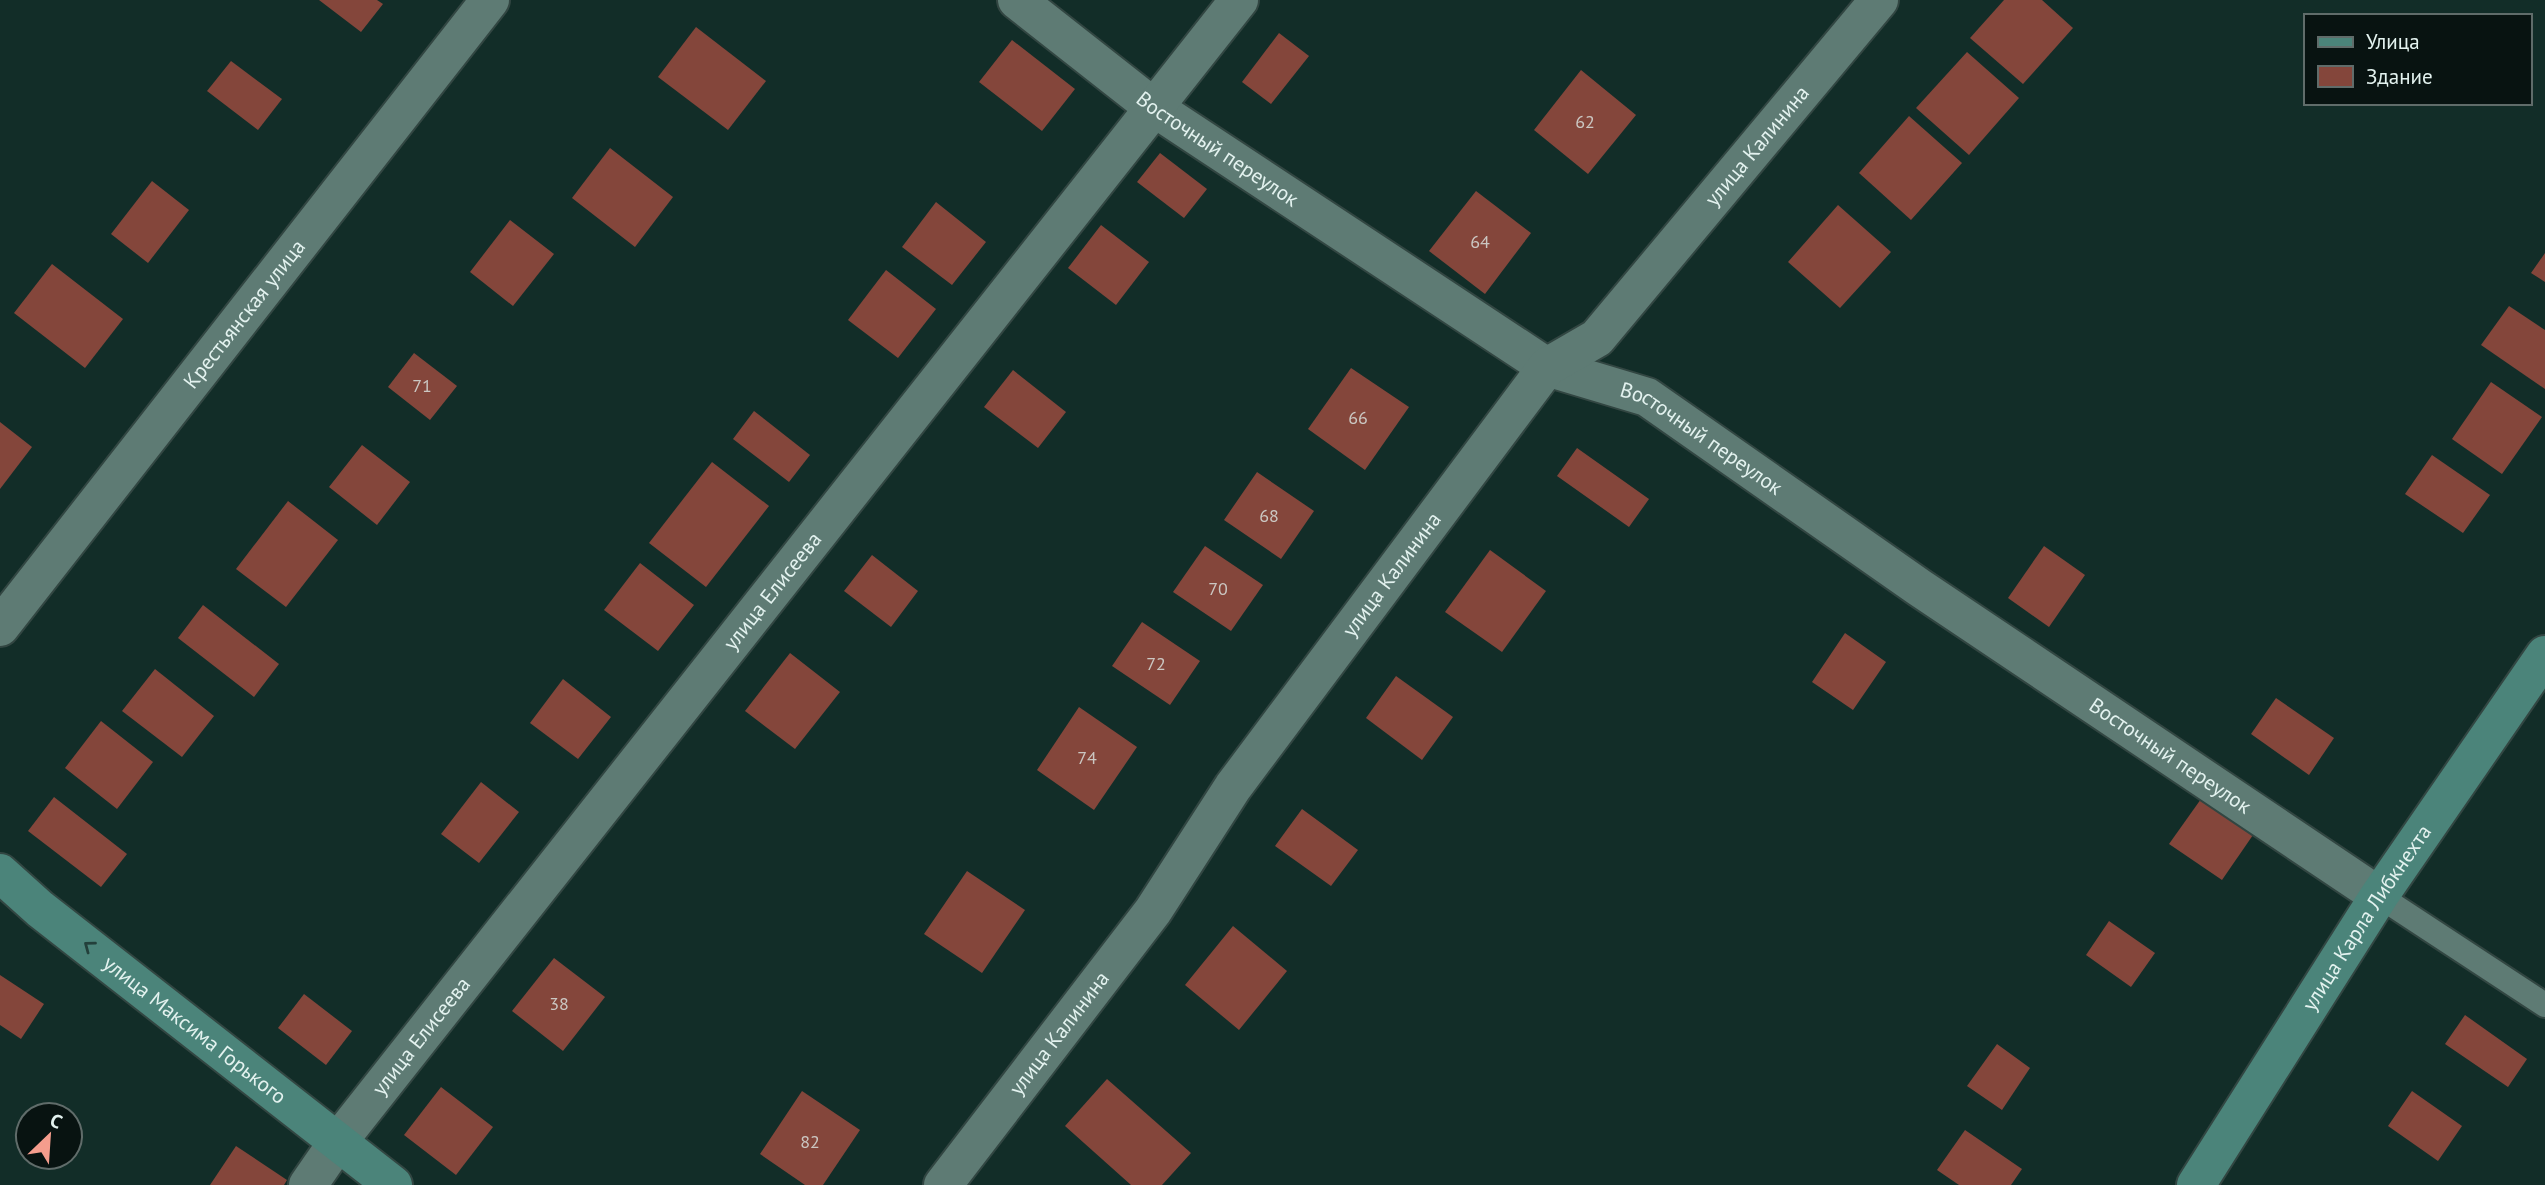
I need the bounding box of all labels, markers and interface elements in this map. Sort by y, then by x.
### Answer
legend [2304,14,2531,105]
text: Улица [2366,28,2420,55]
text: Здание [2366,63,2433,90]
street label: улица Калинина [1699,80,1815,212]
street label: Восточный переулок [1131,85,1304,212]
house number: 62 [1575,110,1595,133]
house number: 64 [1470,230,1490,253]
street label: Крестьянская улица [177,234,311,394]
house number: 71 [412,374,432,397]
street label: Восточный переулок [1617,376,1788,501]
house number: 66 [1348,406,1368,429]
house number: 68 [1259,504,1279,527]
street label: улица Калинина [1336,507,1447,642]
street label: улица Елисеева [717,526,827,656]
house number: 70 [1208,577,1228,600]
house number: 72 [1146,652,1166,675]
street label: Восточный переулок [2084,691,2257,820]
house number: 74 [1077,746,1097,769]
street label: улица Карла Либкнехта [2296,819,2437,1016]
one-way arrow [84,941,97,954]
street label: улица Максима Горького [98,949,292,1110]
street label: улица Калинина [1003,966,1115,1100]
street label: улица Елисеева [366,971,476,1101]
house number: 38 [549,992,569,1015]
north arrow [14,1101,84,1171]
text: С [46,1107,66,1134]
house number: 82 [800,1130,820,1153]

